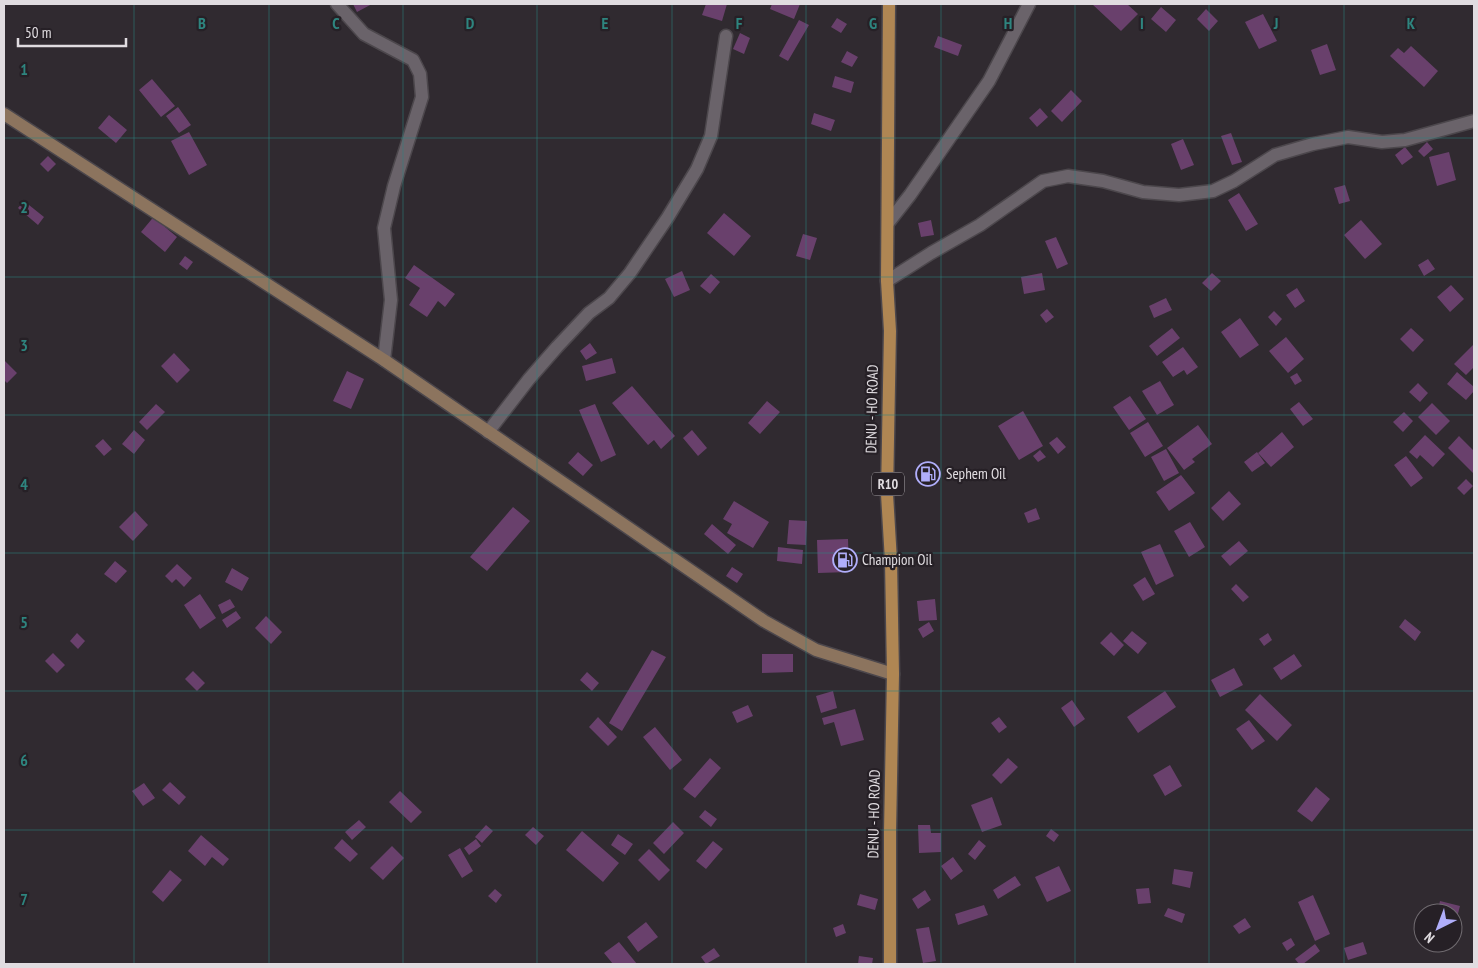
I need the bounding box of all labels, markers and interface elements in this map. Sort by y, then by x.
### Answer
text: B [198,13,206,33]
text: C [332,13,340,33]
text: D [466,13,475,33]
text: E [602,13,609,33]
text: F [736,13,743,33]
text: G [869,13,877,33]
text: H [1004,13,1012,33]
text: I [1140,13,1144,33]
text: J [1273,13,1278,33]
text: K [1407,13,1416,33]
scale bar [18,15,125,47]
text: 50 m [25,23,51,42]
text: 1 [20,59,28,79]
text: 2 [20,197,28,217]
text: 3 [20,335,28,355]
street label: DENU - HO ROAD [861,364,882,454]
fuel station icon: Sephem Oil [915,461,941,487]
place label: Sephem Oil [946,464,1006,483]
road number: R10 [872,472,904,496]
text: 4 [20,474,28,494]
fuel station icon: Champion Oil [832,547,858,573]
place label: Champion Oil [862,550,933,569]
text: 5 [20,612,28,632]
text: 6 [20,750,28,770]
street label: DENU - HO ROAD [863,769,884,859]
text: 7 [20,889,28,909]
north arrow [1413,903,1463,953]
text: N [1420,928,1438,947]

